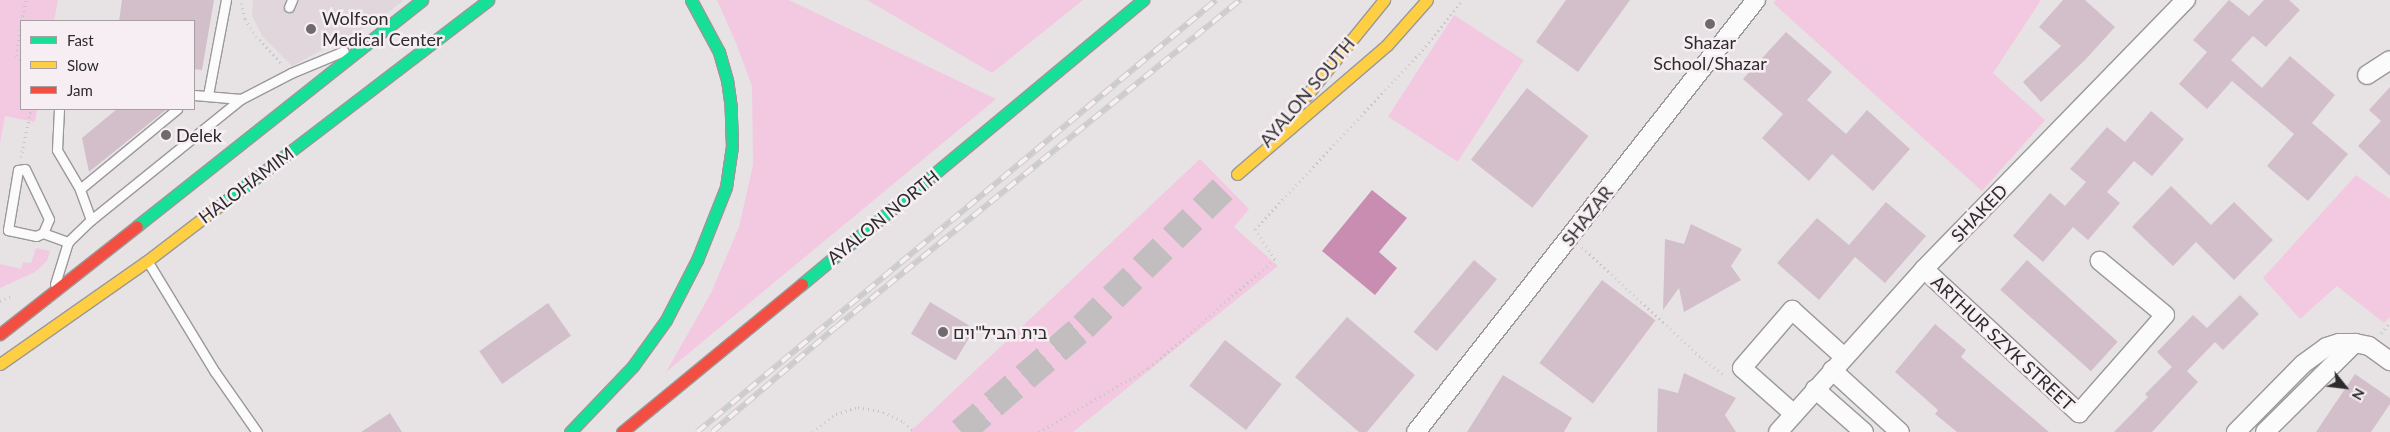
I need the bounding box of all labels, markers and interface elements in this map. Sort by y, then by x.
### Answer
place label: Wolfson Medical Center [322,8,442,50]
marker: Shazar School/Shazar [1704,18,1716,30]
legend [20,20,195,110]
marker: Wolfson Medical Center [304,22,318,36]
text: Fast [67,31,94,49]
place label: Shazar School/Shazar [1653,32,1767,74]
street label: AYALON SOUTH [1255,33,1359,151]
text: Slow [67,56,99,74]
text: Jam [67,81,93,99]
place label: Delek [176,124,222,146]
marker: Delek [160,129,172,141]
street label: HALOHAMIM [194,142,298,228]
street label: AYALON NORTH [823,165,943,269]
street label: SHAKED [1946,180,2012,246]
street label: SHAZAR [1557,182,1617,250]
street label: ARTHUR SZYK STREET [1927,271,2079,415]
place label: בית הביל"וים [953,321,1047,343]
marker: בית הביל"וים [937,326,949,338]
north arrow [2320,362,2370,412]
text: N [2349,386,2369,403]

